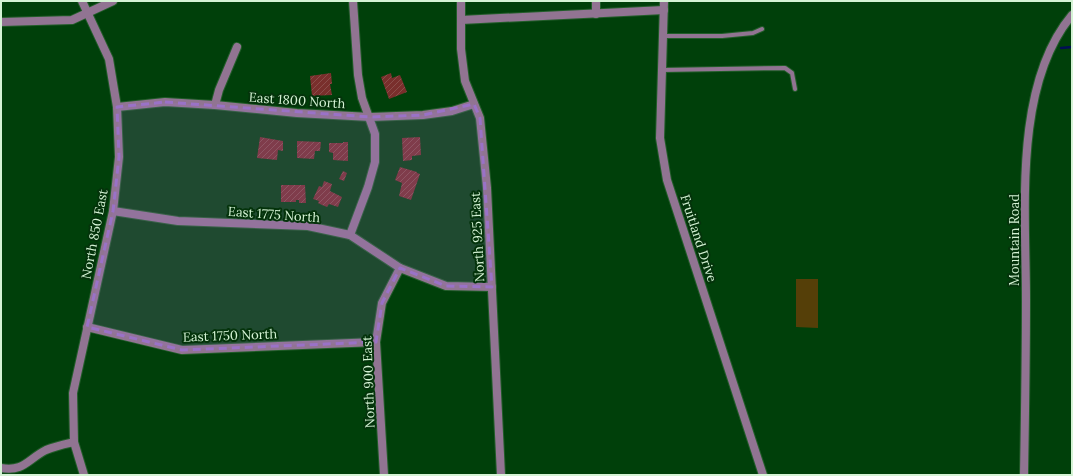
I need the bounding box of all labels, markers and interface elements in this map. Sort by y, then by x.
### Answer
street label: East 1800 North [248,89,346,112]
street label: North 850 East [77,188,112,280]
street label: North 925 East [467,191,488,282]
street label: Fruitland Drive [676,192,721,284]
street label: Mountain Road [1006,194,1023,286]
street label: East 1775 North [227,203,321,226]
street label: East 1750 North [183,325,278,346]
street label: North 900 East [358,336,379,428]

